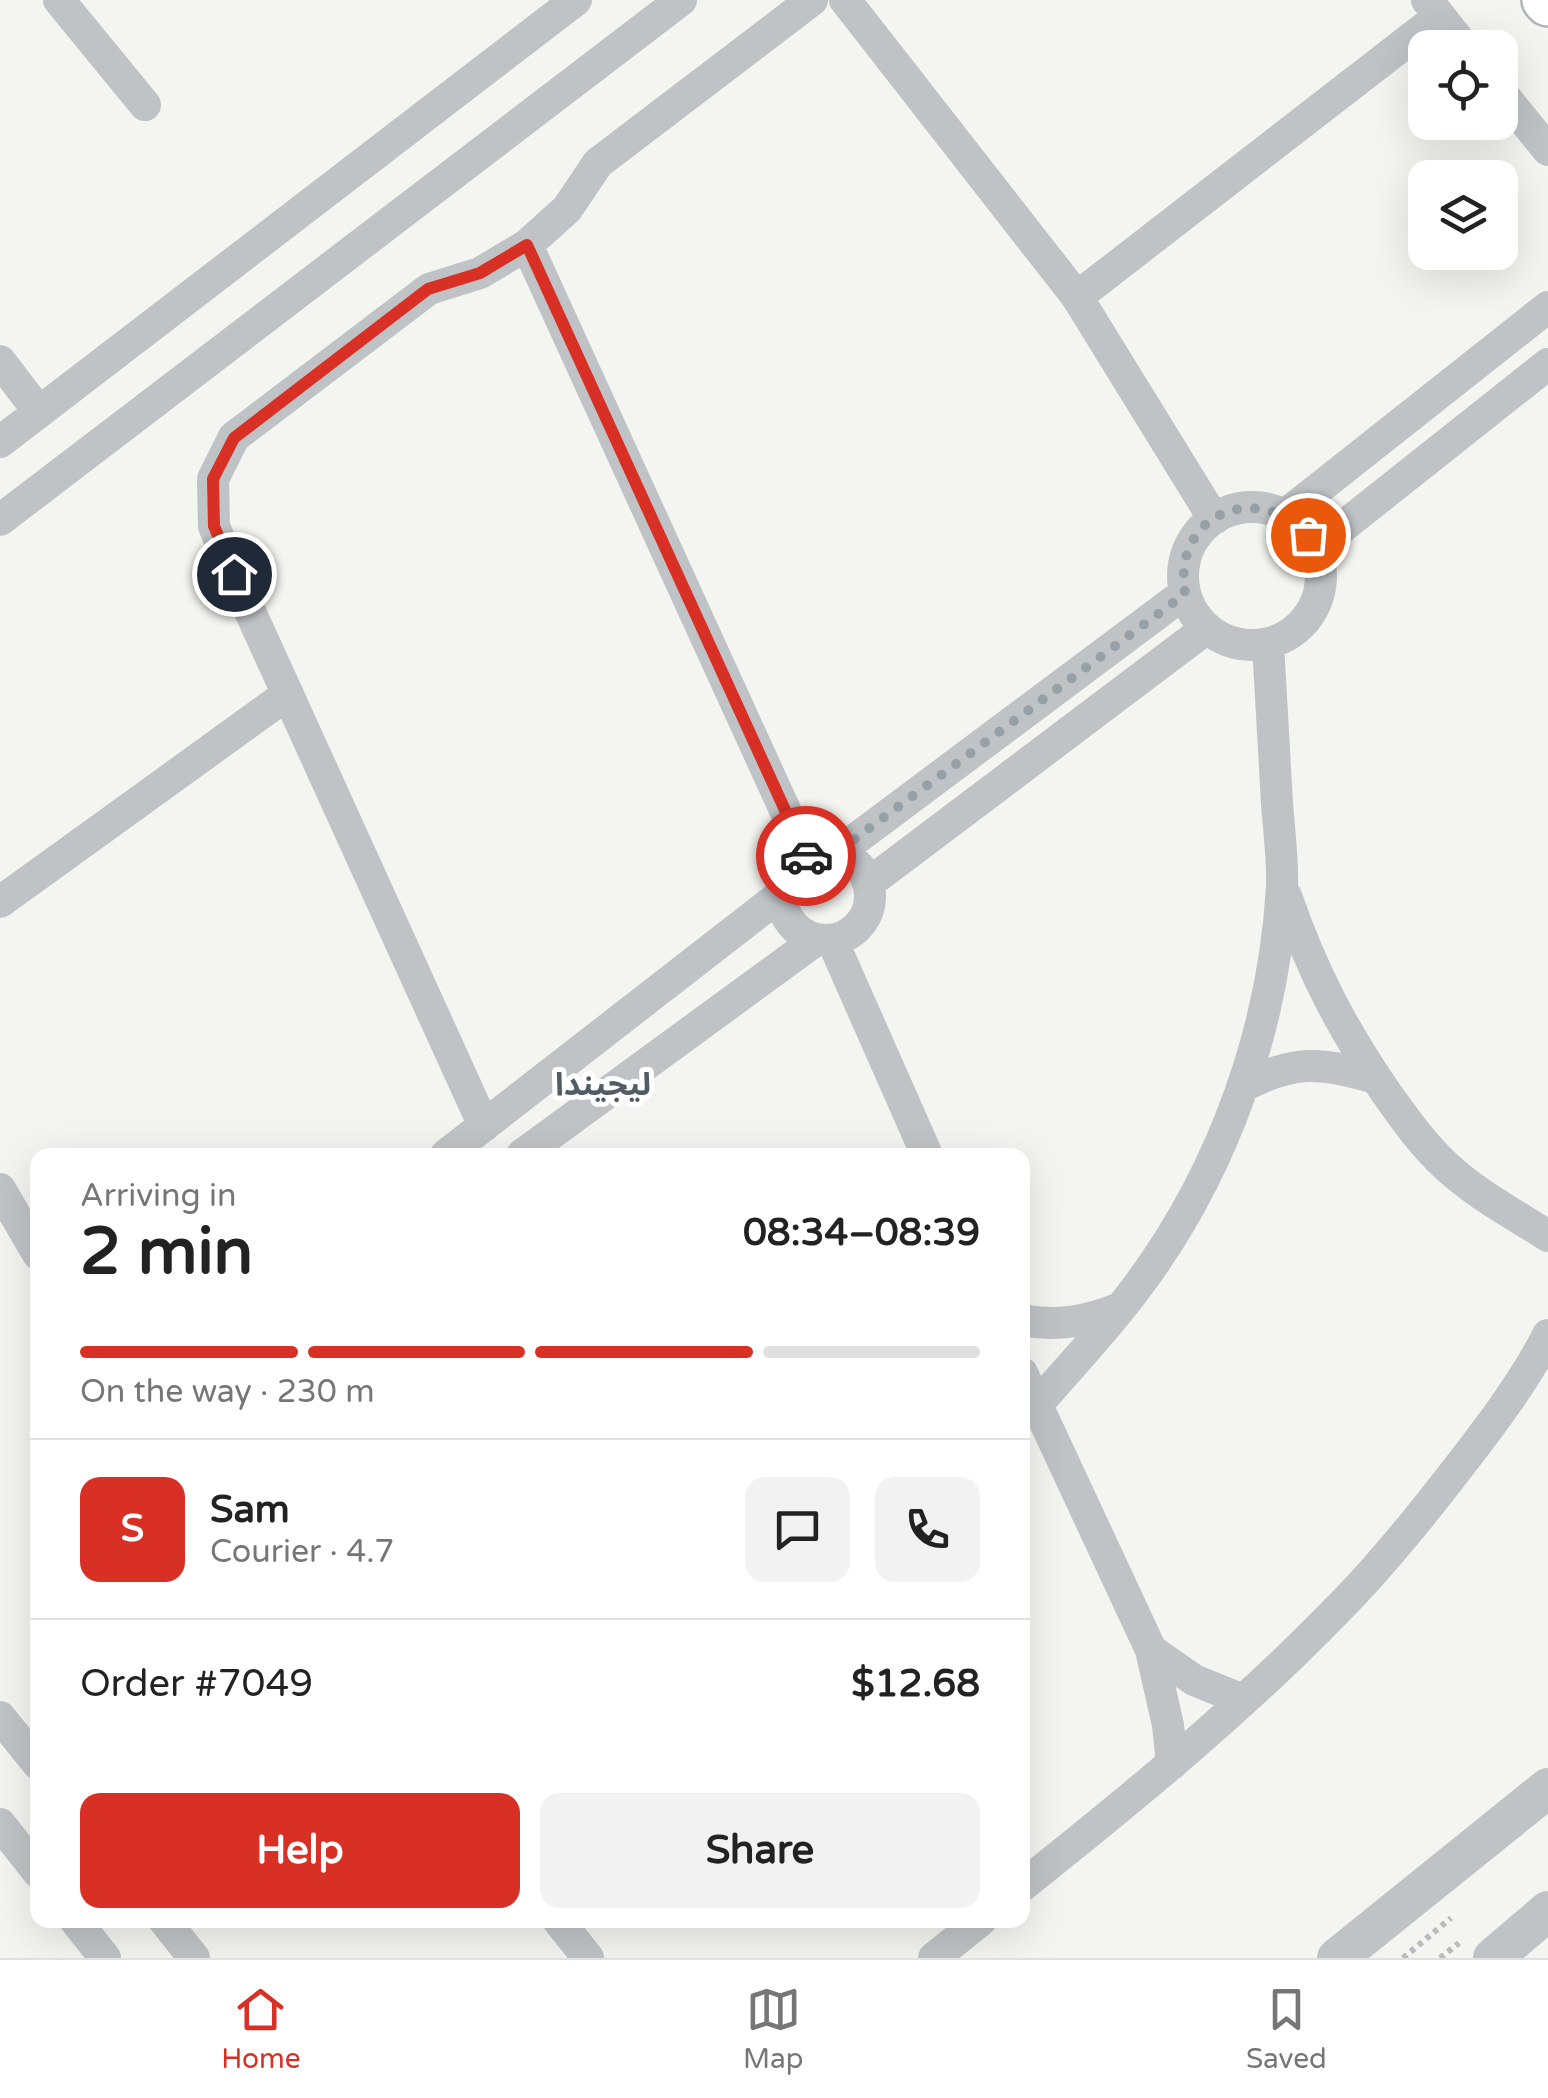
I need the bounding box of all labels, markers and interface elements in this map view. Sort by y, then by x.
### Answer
map controls [1408,30,1518,270]
button: locate [1408,30,1518,140]
button: layers [1408,160,1518,270]
pin [1266,493,1351,578]
icon: bag [1281,508,1336,563]
pin [192,532,277,617]
icon: home [207,547,262,602]
courier [756,806,856,906]
icon: car [779,829,834,884]
district label: ليجيندا [555,1066,651,1104]
text: Arriving in [80,1177,237,1215]
text: 08:34–08:39 [743,1210,980,1256]
text: 2 min [80,1213,253,1292]
text: On the way · 230 m [80,1373,375,1411]
button: chat [745,1477,850,1582]
button: phone [875,1477,980,1582]
text: Sam [210,1487,290,1533]
text: S [121,1506,144,1552]
text: Courier · 4.7 [210,1533,394,1571]
text: Order #7049 [80,1661,313,1707]
text: $12.68 [851,1661,980,1707]
button: Help [80,1793,520,1908]
button: Share [540,1793,980,1908]
tab: Home [221,1982,301,2076]
tab: Map [743,1982,803,2076]
tab: Saved [1246,1982,1327,2076]

